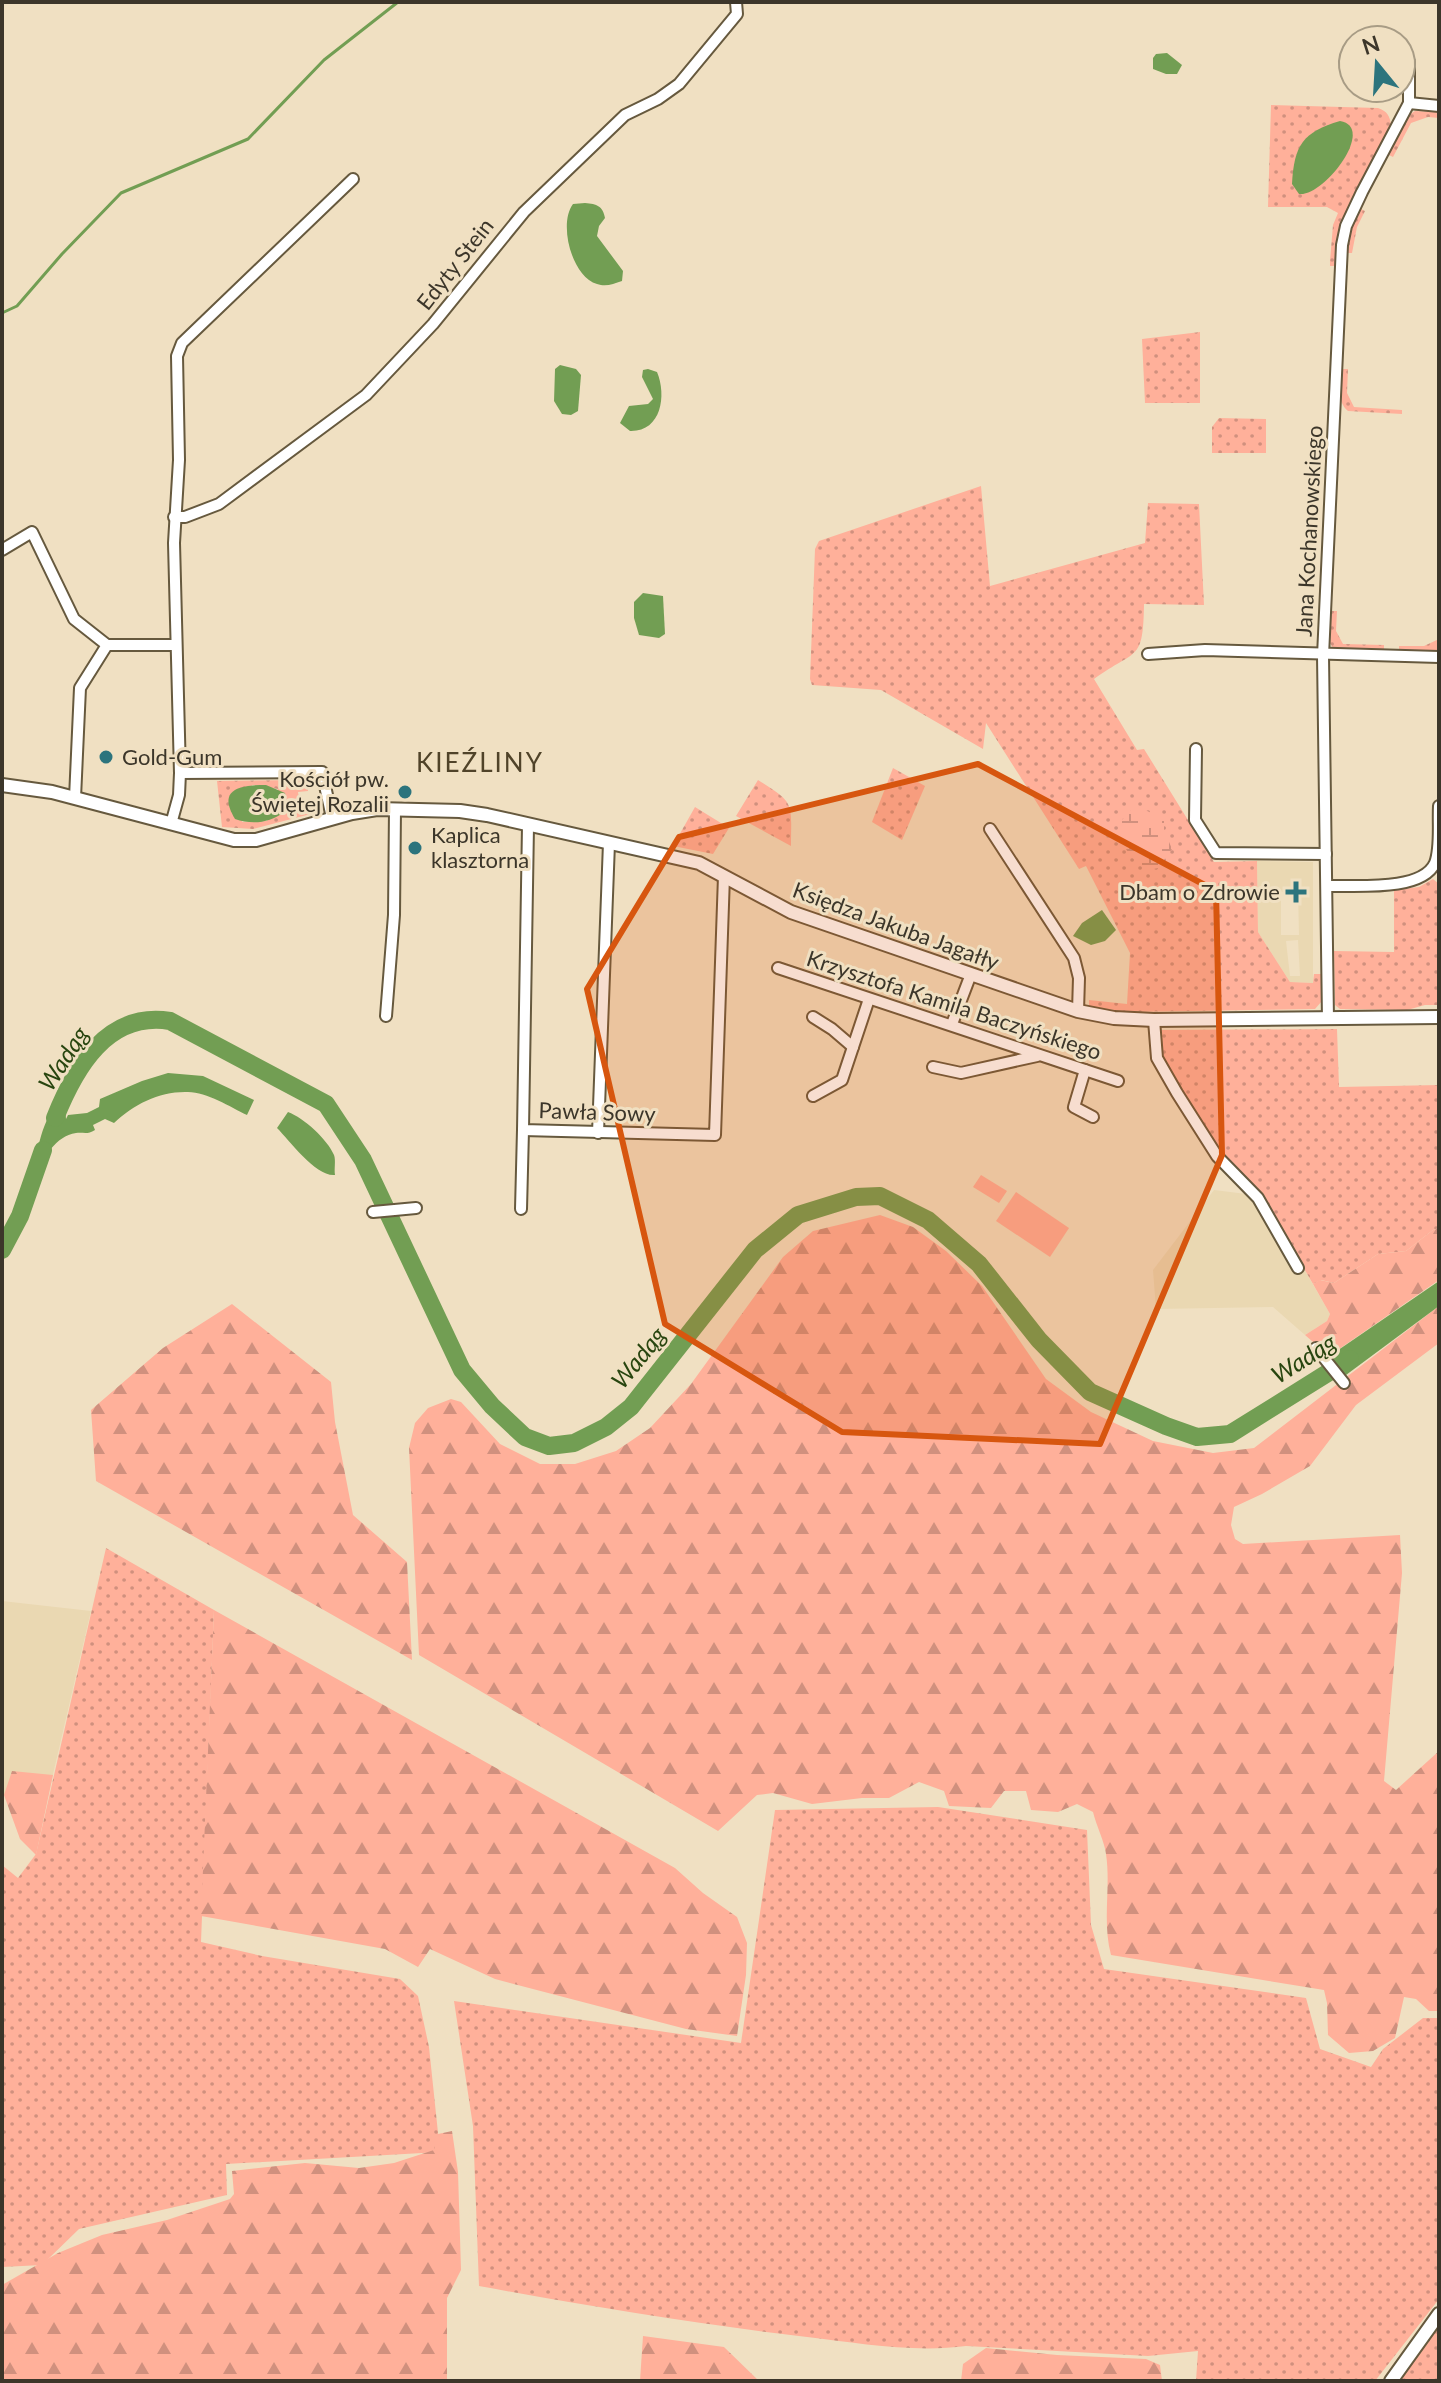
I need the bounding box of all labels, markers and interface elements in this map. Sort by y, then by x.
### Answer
north arrow [1337,24,1417,104]
text: N [1358,29,1383,60]
street label: Edyty Stein [411,213,499,315]
street label: Jana Kochanowskiego [1289,425,1328,637]
place label: Gold-Gum [122,743,222,770]
district label: KIEŹLINY [416,746,544,778]
marker: Gold-Gum [97,748,115,766]
place label: Kościół pw. Świętej Rozalii [251,765,389,817]
marker: Kościół pw. Świętej Rozalii [396,783,414,801]
place label: Kaplica klasztorna [431,821,529,873]
marker: Kaplica klasztorna [406,839,424,857]
street label: Księdza Jakuba Jagałły [789,876,1004,976]
place label: Dbam o Zdrowie [1119,878,1280,905]
marker: Dbam o Zdrowie [1287,883,1305,901]
street label: Krzysztofa Kamila Baczyńskiego [803,944,1105,1065]
water label: Wadąg [31,1020,94,1096]
street label: Pawła Sowy [538,1096,657,1127]
water label: Wadąg [604,1320,672,1394]
water label: Wadąg [1266,1327,1341,1389]

